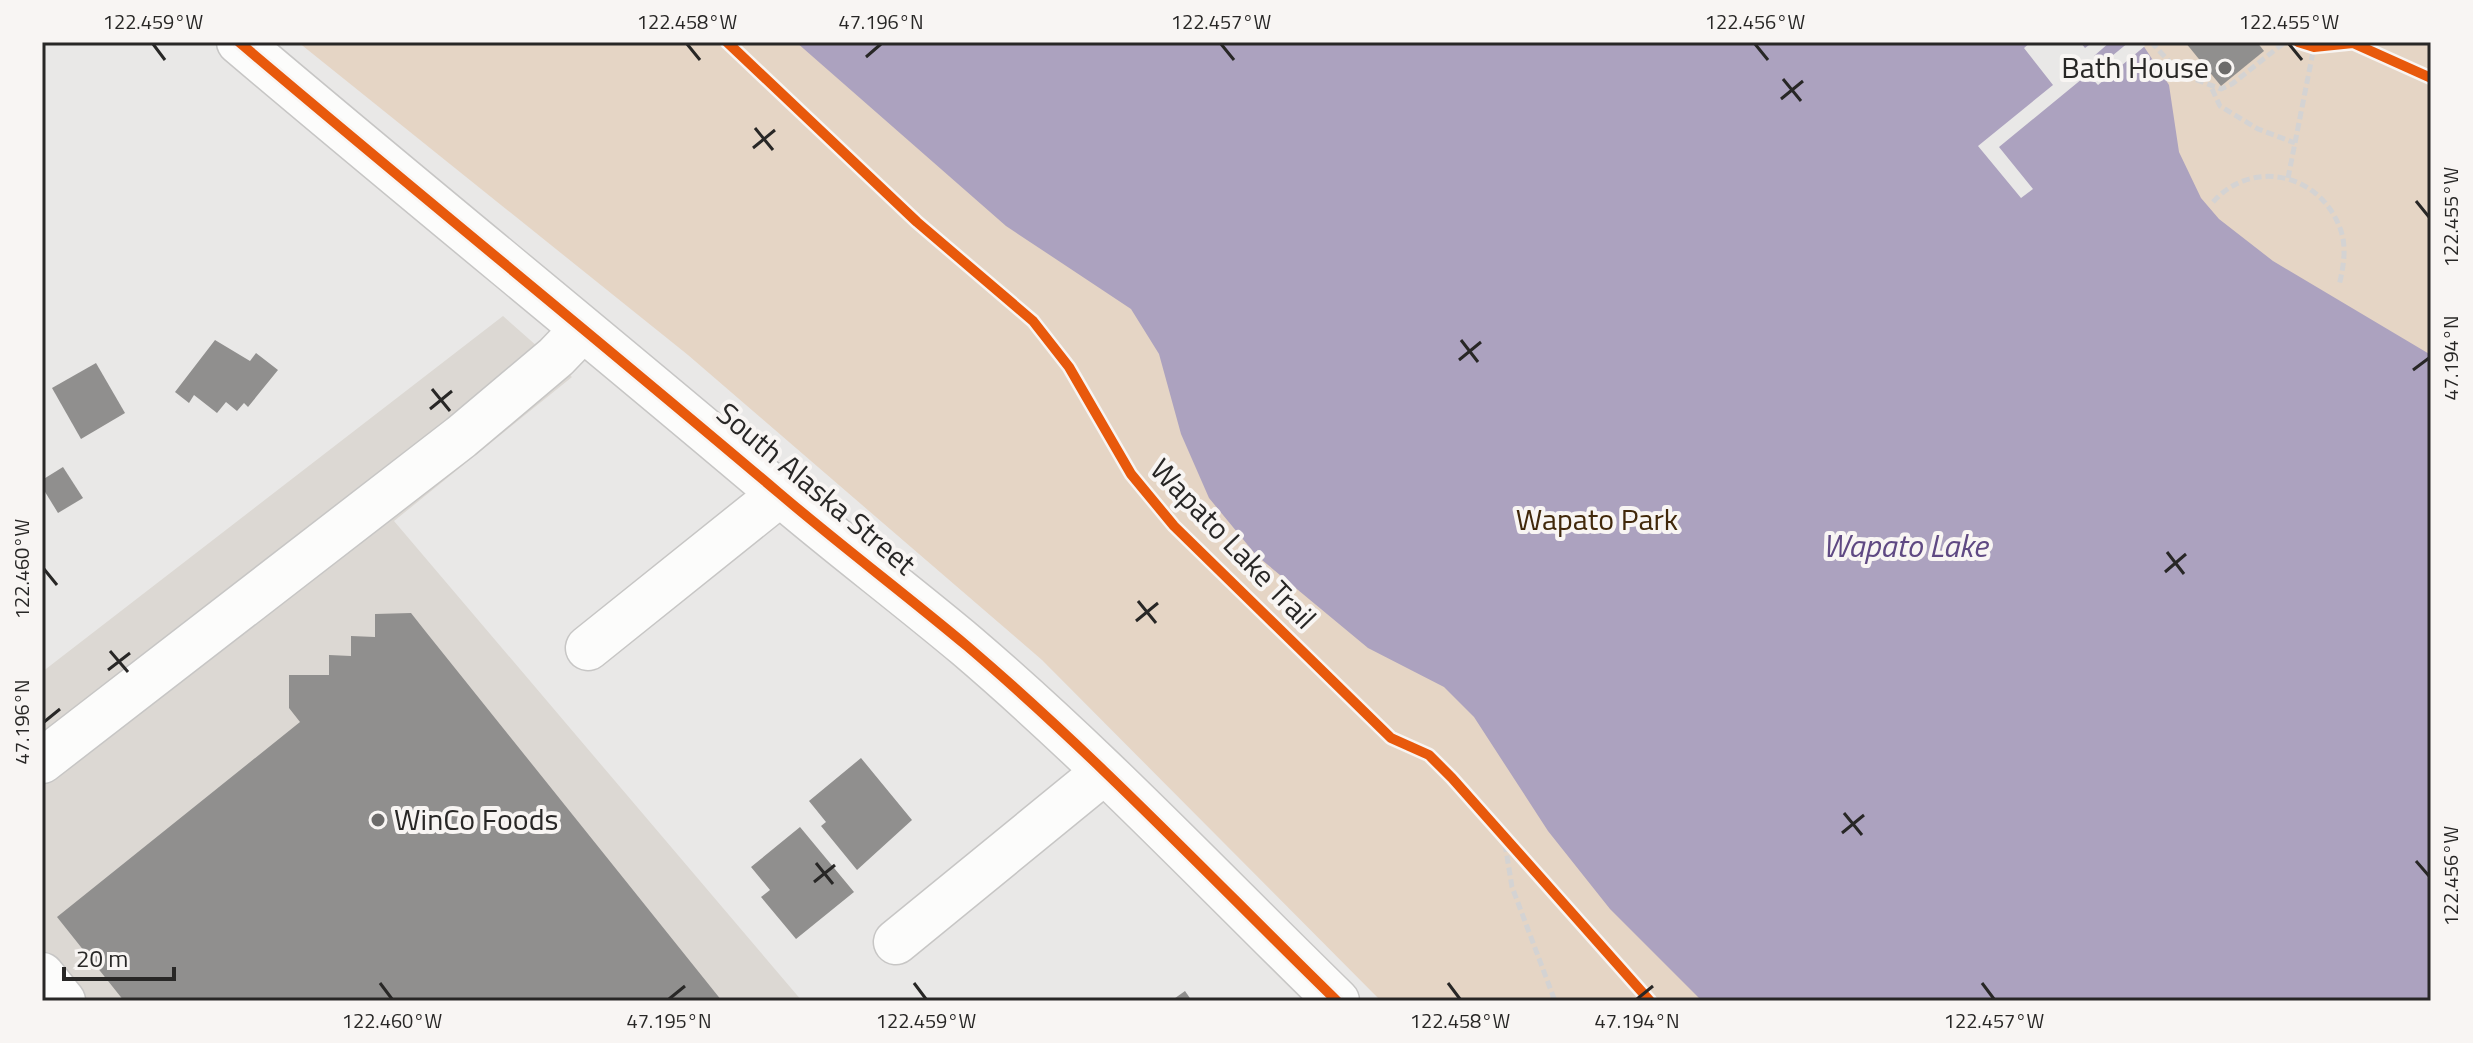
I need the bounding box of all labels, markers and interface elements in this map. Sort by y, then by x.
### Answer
text: 122.459°W [103,6,203,37]
text: 122.458°W [637,6,737,37]
text: 47.196°N [838,6,924,37]
text: 122.457°W [1171,6,1271,37]
text: 122.456°W [1705,6,1805,37]
text: 122.455°W [2239,6,2339,37]
place label: Bath House [2061,44,2209,90]
marker: Bath House [2216,59,2234,77]
text: 122.455°W [2435,167,2466,267]
text: 47.194°N [2435,315,2466,401]
street label: South Alaska Street [707,391,927,586]
street label: Wapato Lake Trail [1140,447,1327,639]
park label: Wapato Park [1516,496,1678,542]
text: 122.460°W [6,519,37,619]
water label: Wapato Lake [1823,521,1990,569]
text: 47.196°N [6,679,37,765]
place label: WinCo Foods [394,796,558,842]
marker: WinCo Foods [369,811,387,829]
text: 122.456°W [2435,826,2466,926]
scale bar [64,931,174,981]
text: 20 m [76,940,128,976]
text: 122.460°W [342,1005,442,1036]
text: 47.195°N [626,1005,712,1036]
text: 122.459°W [876,1005,976,1036]
text: 122.458°W [1410,1005,1510,1036]
text: 47.194°N [1594,1005,1680,1036]
text: 122.457°W [1944,1005,2044,1036]

